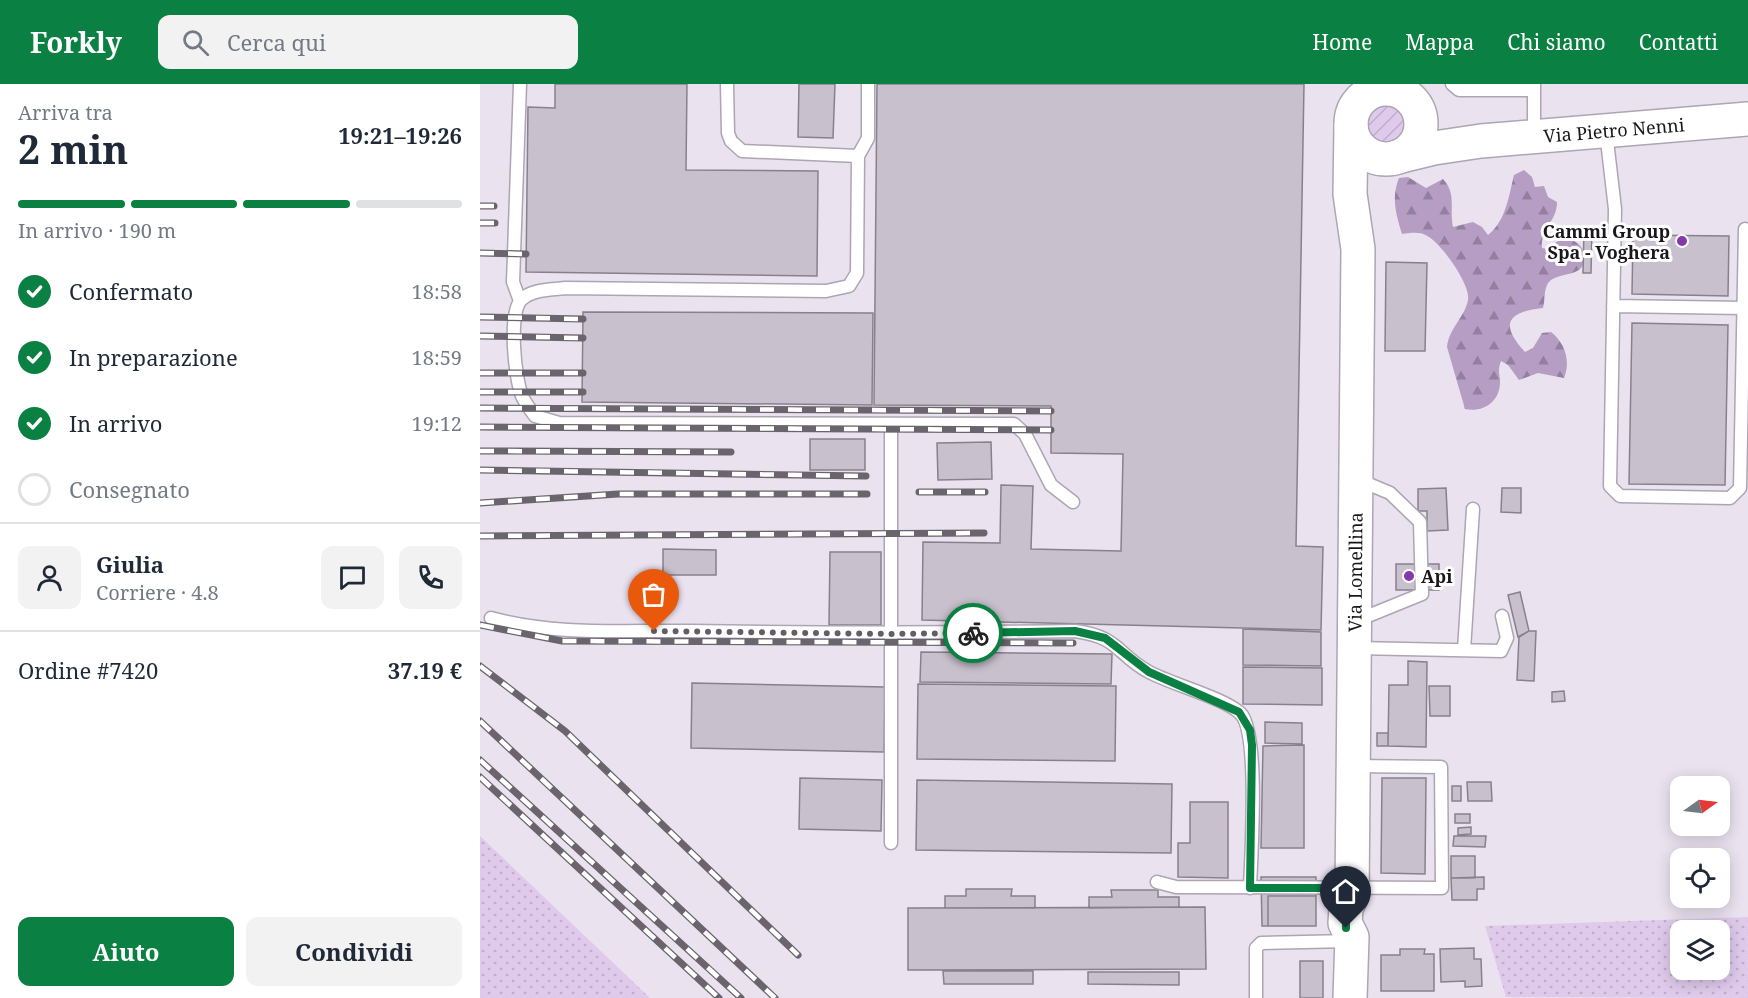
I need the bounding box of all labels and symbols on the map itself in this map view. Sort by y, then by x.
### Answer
street label: Via Pietro Nenni [1543,112,1686,148]
place label: Cammi Group Spa - Voghera [1543,219,1670,264]
marker: Cammi Group Spa - Voghera [1675,234,1689,248]
street label: Via Lomellina [1342,512,1368,632]
place label: Api [1421,564,1453,588]
pin [628,569,679,631]
marker: Api [1402,569,1416,583]
courier [943,603,1003,663]
north arrow [1670,776,1730,836]
pin [1320,866,1371,928]

